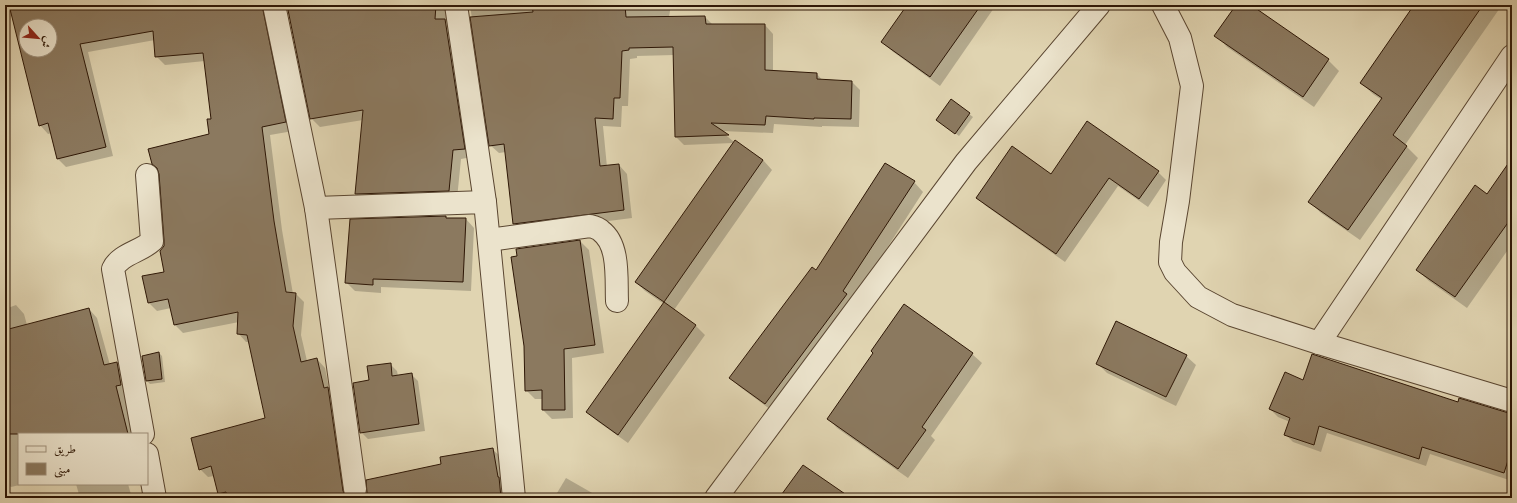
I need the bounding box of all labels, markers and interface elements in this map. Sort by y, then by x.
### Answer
north arrow [18,18,58,58]
text: ش [37,34,55,50]
legend [18,433,148,485]
text: طريق [54,442,76,457]
text: مبنى [54,462,70,478]

